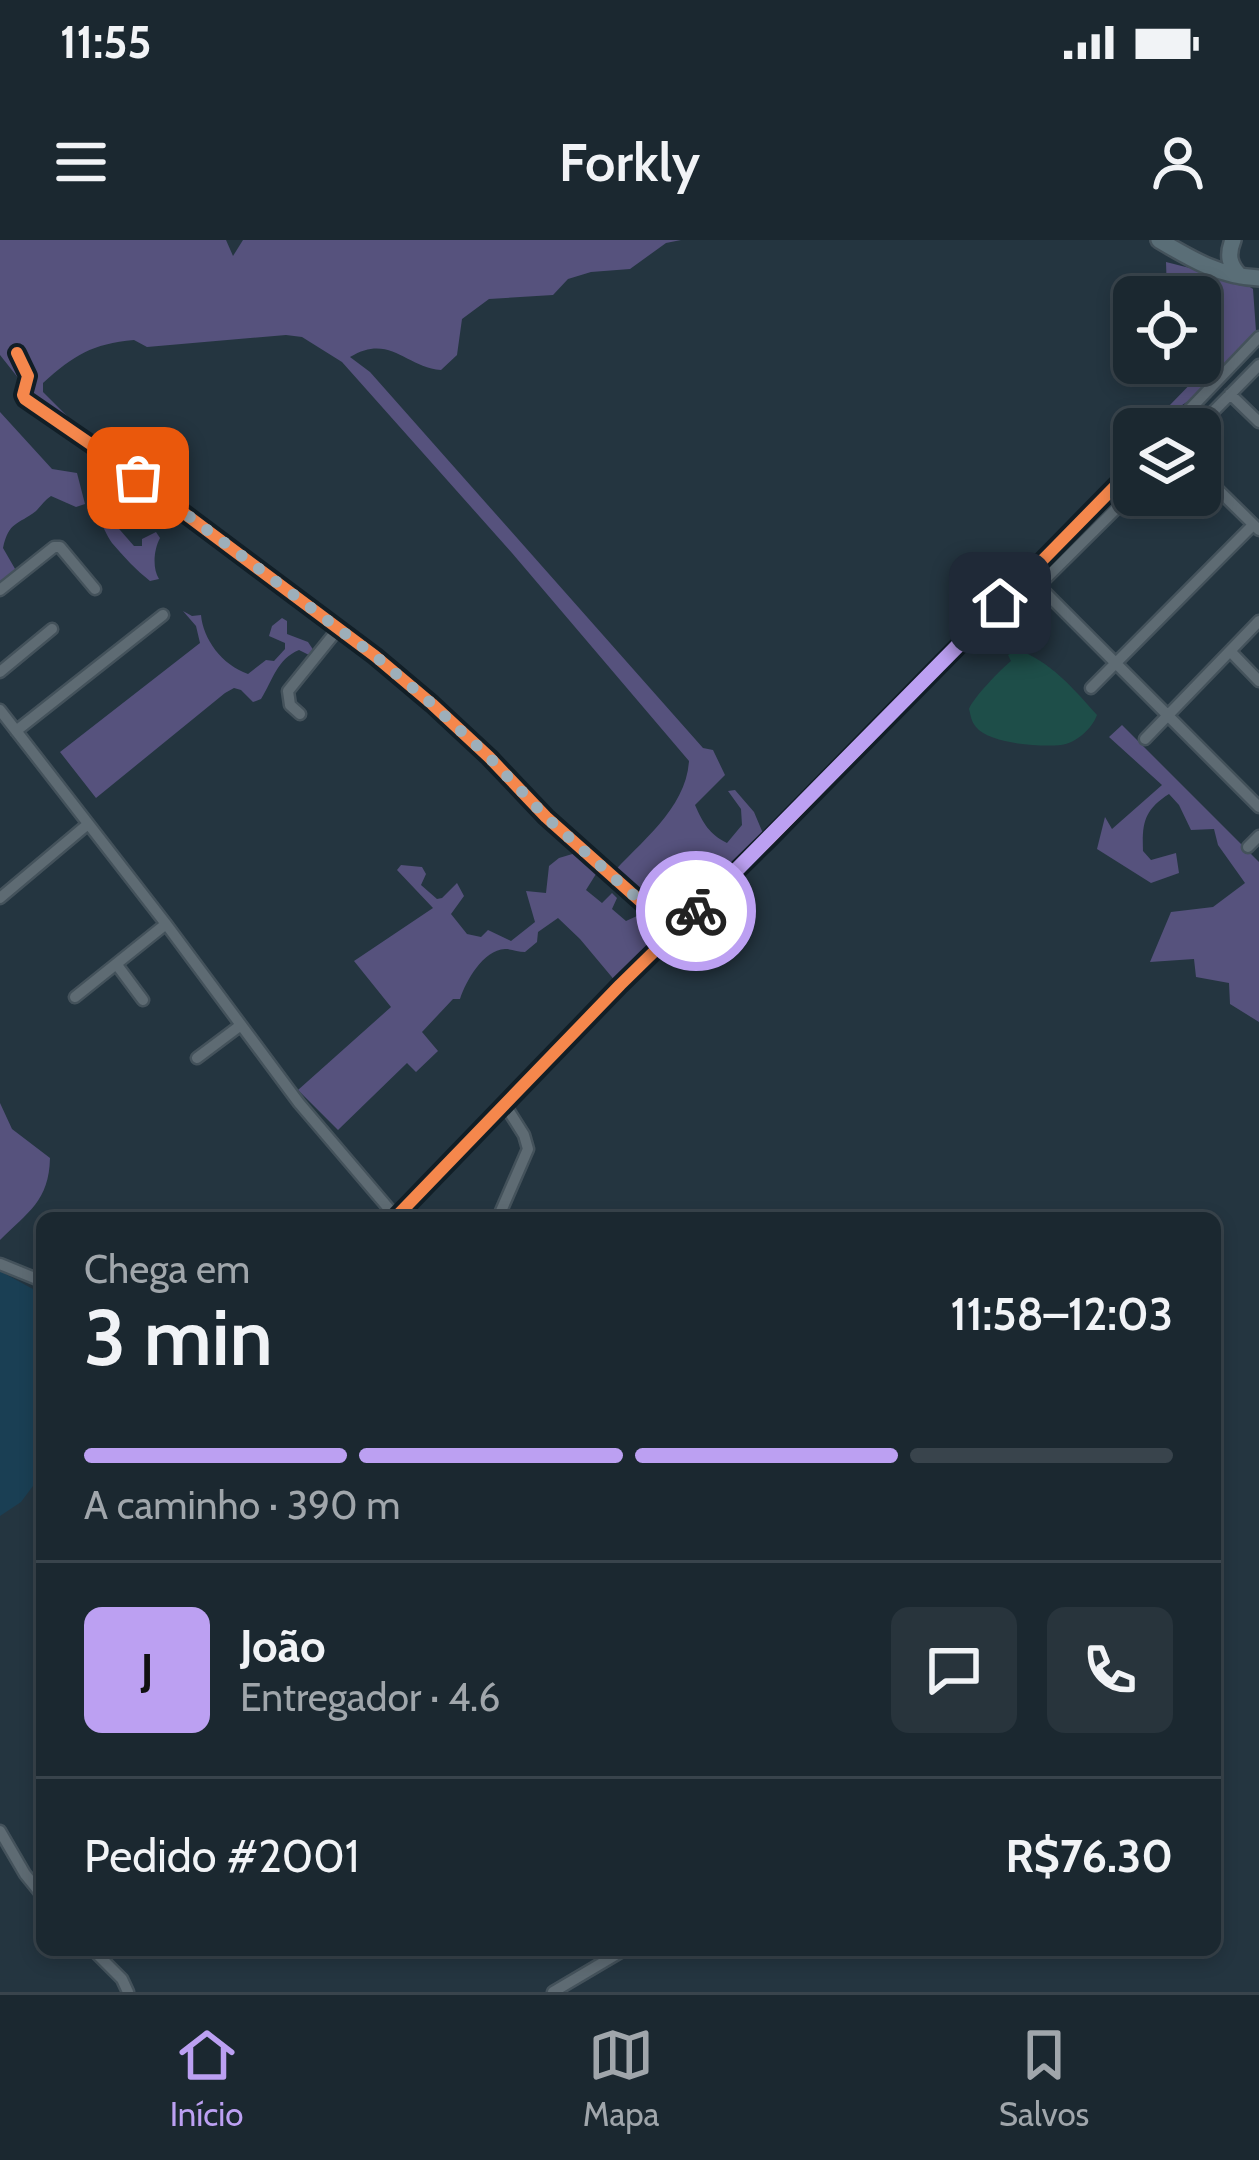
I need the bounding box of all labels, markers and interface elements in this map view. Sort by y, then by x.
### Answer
text: 11:55 [60,15,152,69]
icon: menu [48,129,114,195]
text: Forkly [559,129,700,195]
icon: person [1145,129,1211,195]
map controls [1113,276,1221,516]
button: locate [1113,276,1221,384]
button: layers [1113,408,1221,516]
pin [87,427,189,529]
icon: bag [105,445,171,511]
pin [949,552,1051,654]
icon: home [967,570,1033,636]
courier [636,851,756,971]
icon: bike [663,878,729,944]
text: Chega em [84,1245,250,1293]
text: 11:58–12:03 [951,1287,1173,1341]
text: 3 min [84,1290,273,1385]
text: A caminho · 390 m [84,1481,400,1529]
button: chat [891,1607,1017,1733]
button: phone [1047,1607,1173,1733]
text: João [240,1619,326,1673]
text: J [141,1643,153,1697]
text: Entregador · 4.6 [240,1673,500,1721]
text: Pedido #2001 [84,1829,359,1883]
text: R$76.30 [1005,1829,1173,1883]
tab: Início [170,2022,243,2134]
tab: Mapa [583,2022,659,2134]
tab: Salvos [999,2022,1089,2134]

